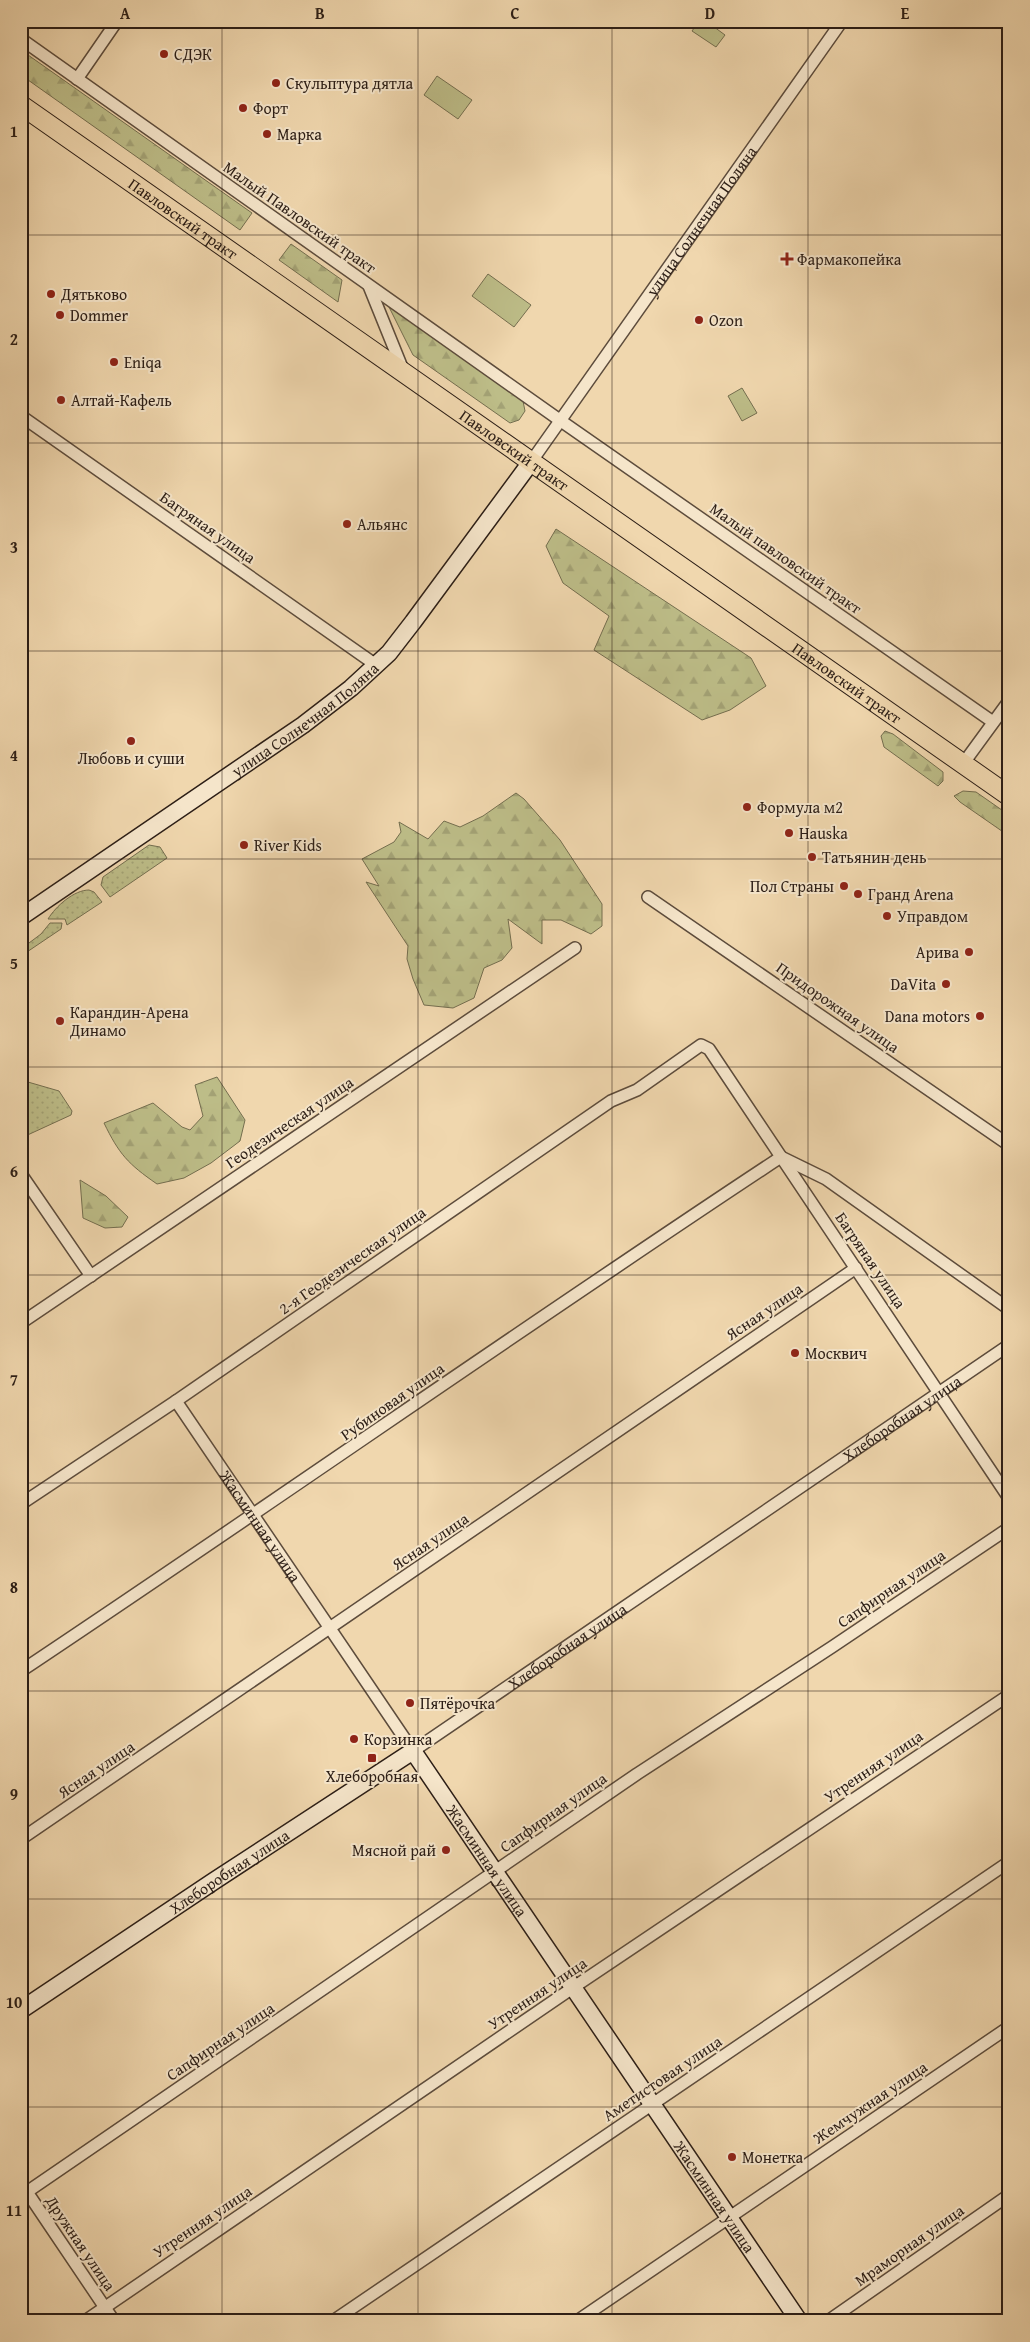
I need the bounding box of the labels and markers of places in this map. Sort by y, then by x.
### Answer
place label: СДЭК [174,42,212,66]
marker: СДЭК [158,48,170,60]
place label: Скульптура дятла [286,71,414,95]
marker: Скульптура дятла [270,77,282,89]
place label: Форт [253,96,288,120]
marker: Форт [237,102,249,114]
place label: Марка [277,122,322,146]
marker: Марка [261,128,273,140]
place label: Фармакопейка [797,247,902,271]
marker: Фармакопейка [781,253,793,265]
place label: Дятьково [60,282,127,306]
marker: Дятьково [45,288,57,300]
place label: Dommer [70,303,129,327]
place label: Ozon [709,308,743,332]
marker: Dommer [54,309,66,321]
marker: Ozon [693,314,705,326]
place label: Eniqa [124,350,162,374]
marker: Eniqa [108,356,120,368]
place label: Алтай-Кафель [71,388,172,412]
marker: Алтай-Кафель [55,394,67,406]
place label: Альянс [357,512,408,536]
marker: Альянс [341,518,353,530]
marker: Любовь и суши [125,735,137,747]
place label: Любовь и суши [78,746,185,770]
place label: Формула м2 [757,795,843,819]
marker: Формула м2 [741,801,753,813]
place label: Hauska [799,821,848,845]
marker: Hauska [783,827,795,839]
place label: River Kids [254,833,322,857]
marker: River Kids [238,839,250,851]
place label: Татьянин день [822,845,927,869]
marker: Татьянин день [806,851,818,863]
place label: Пол Страны [750,874,834,898]
marker: Пол Страны [838,880,850,892]
place label: Гранд Arena [868,882,954,906]
marker: Гранд Arena [852,888,864,900]
place label: Управдом [897,904,968,928]
marker: Управдом [881,910,893,922]
place label: Арива [916,940,959,964]
marker: Арива [963,946,975,958]
place label: DaVita [891,972,936,996]
marker: DaVita [940,978,952,990]
place label: Карандин-Арена Динамо [69,1000,189,1042]
place label: Dana motors [885,1004,970,1028]
marker: Dana motors [974,1010,986,1022]
marker: Карандин-Арена Динамо [54,1015,66,1027]
place label: Москвич [805,1341,868,1365]
marker: Москвич [789,1347,801,1359]
place label: Пятёрочка [420,1691,495,1715]
marker: Пятёрочка [404,1697,416,1709]
place label: Корзинка [364,1727,433,1751]
marker: Корзинка [348,1733,360,1745]
marker: Хлеборобная [366,1752,378,1764]
place label: Хлеборобная [326,1764,418,1788]
place label: Мясной рай [352,1838,436,1862]
marker: Мясной рай [440,1844,452,1856]
place label: Монетка [742,2145,804,2169]
marker: Монетка [726,2151,738,2163]

